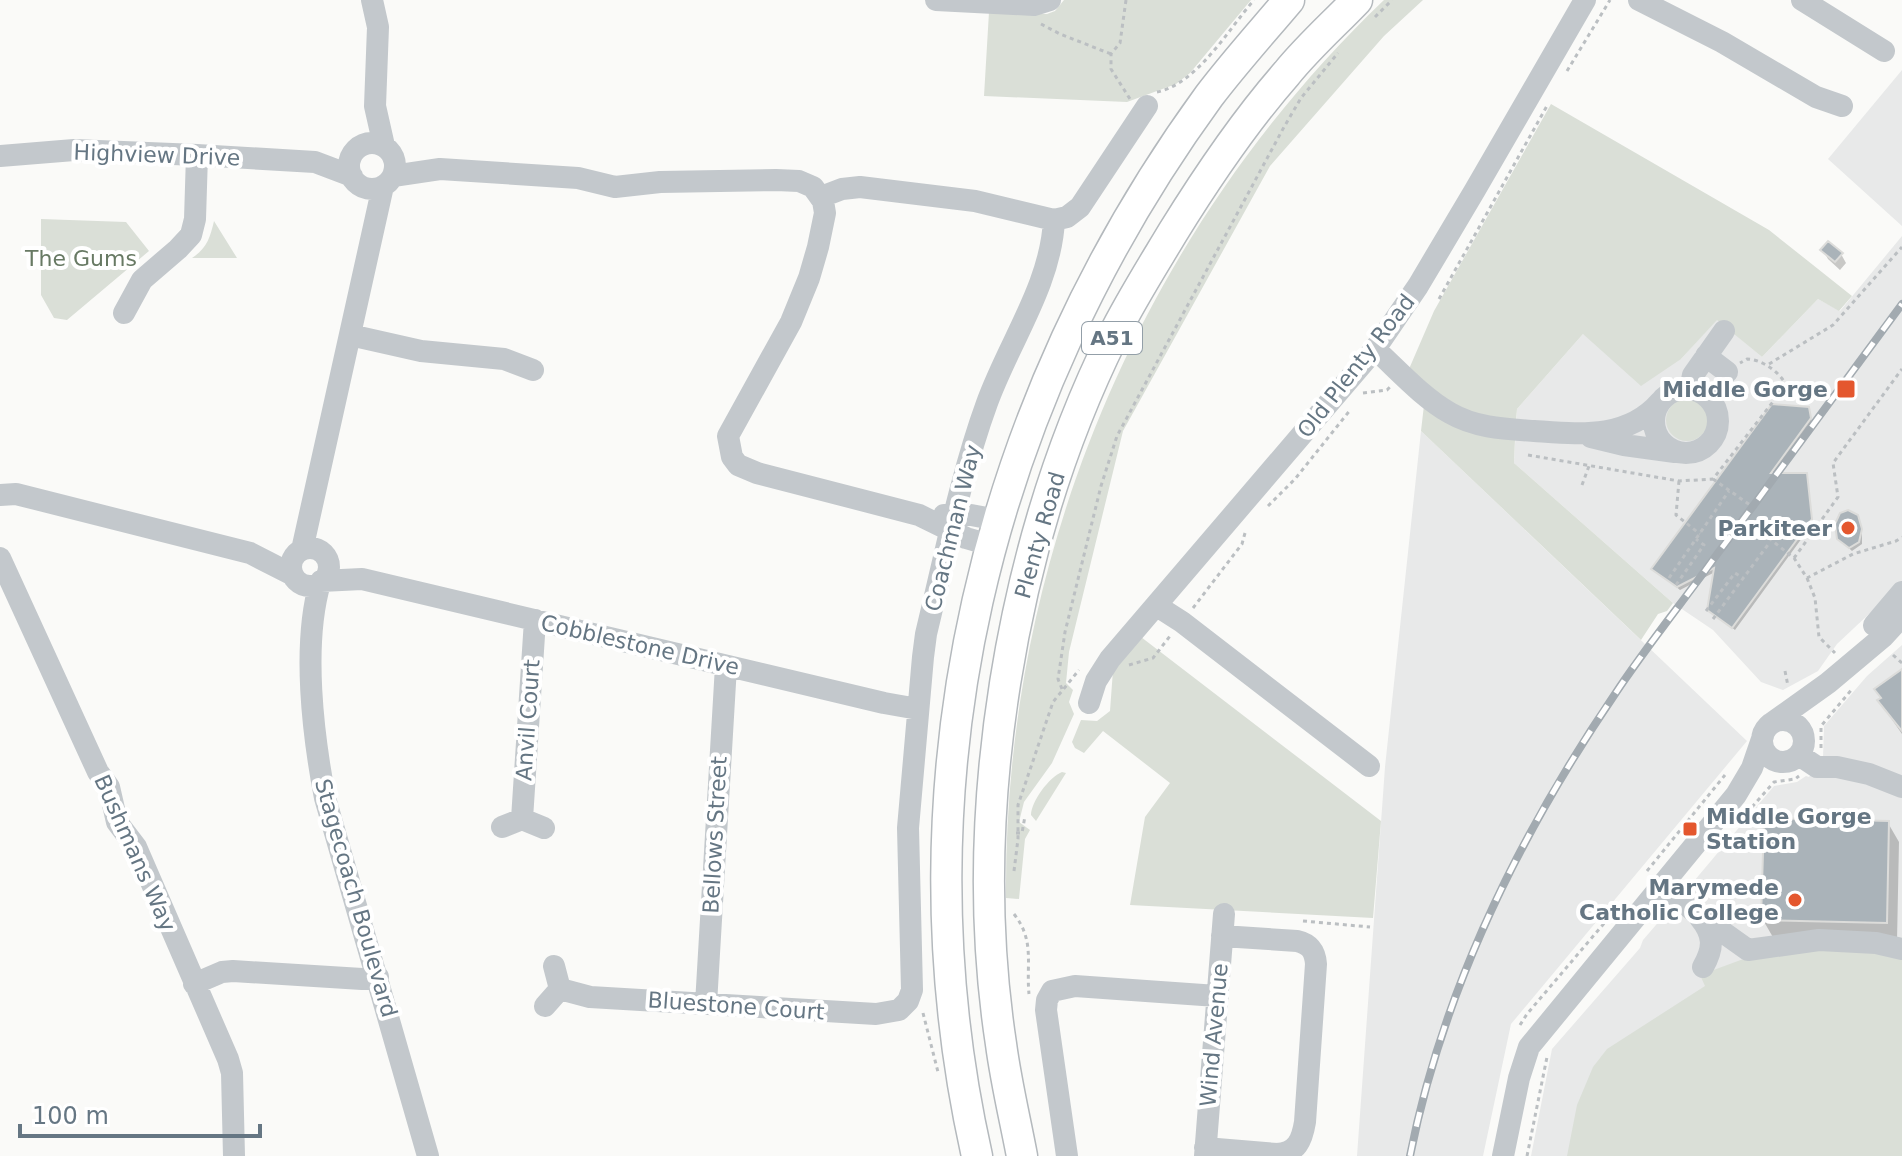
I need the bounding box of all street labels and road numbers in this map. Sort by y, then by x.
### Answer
street label: Highview Drive [73,140,241,170]
street label: Old Plenty Road [1292,289,1420,443]
road number: A51 [1082,322,1142,354]
street label: Coachman Way [920,442,986,614]
street label: Plenty Road [1010,469,1070,601]
street label: Cobblestone Drive [538,610,742,680]
street label: Anvil Court [511,658,545,782]
street label: Bellows Street [698,755,732,914]
street label: Bushmans Way [89,771,181,935]
street label: Stagecoach Boulevard [310,776,402,1020]
street label: Wind Avenue [1195,962,1233,1108]
street label: Bluestone Court [647,987,826,1025]

